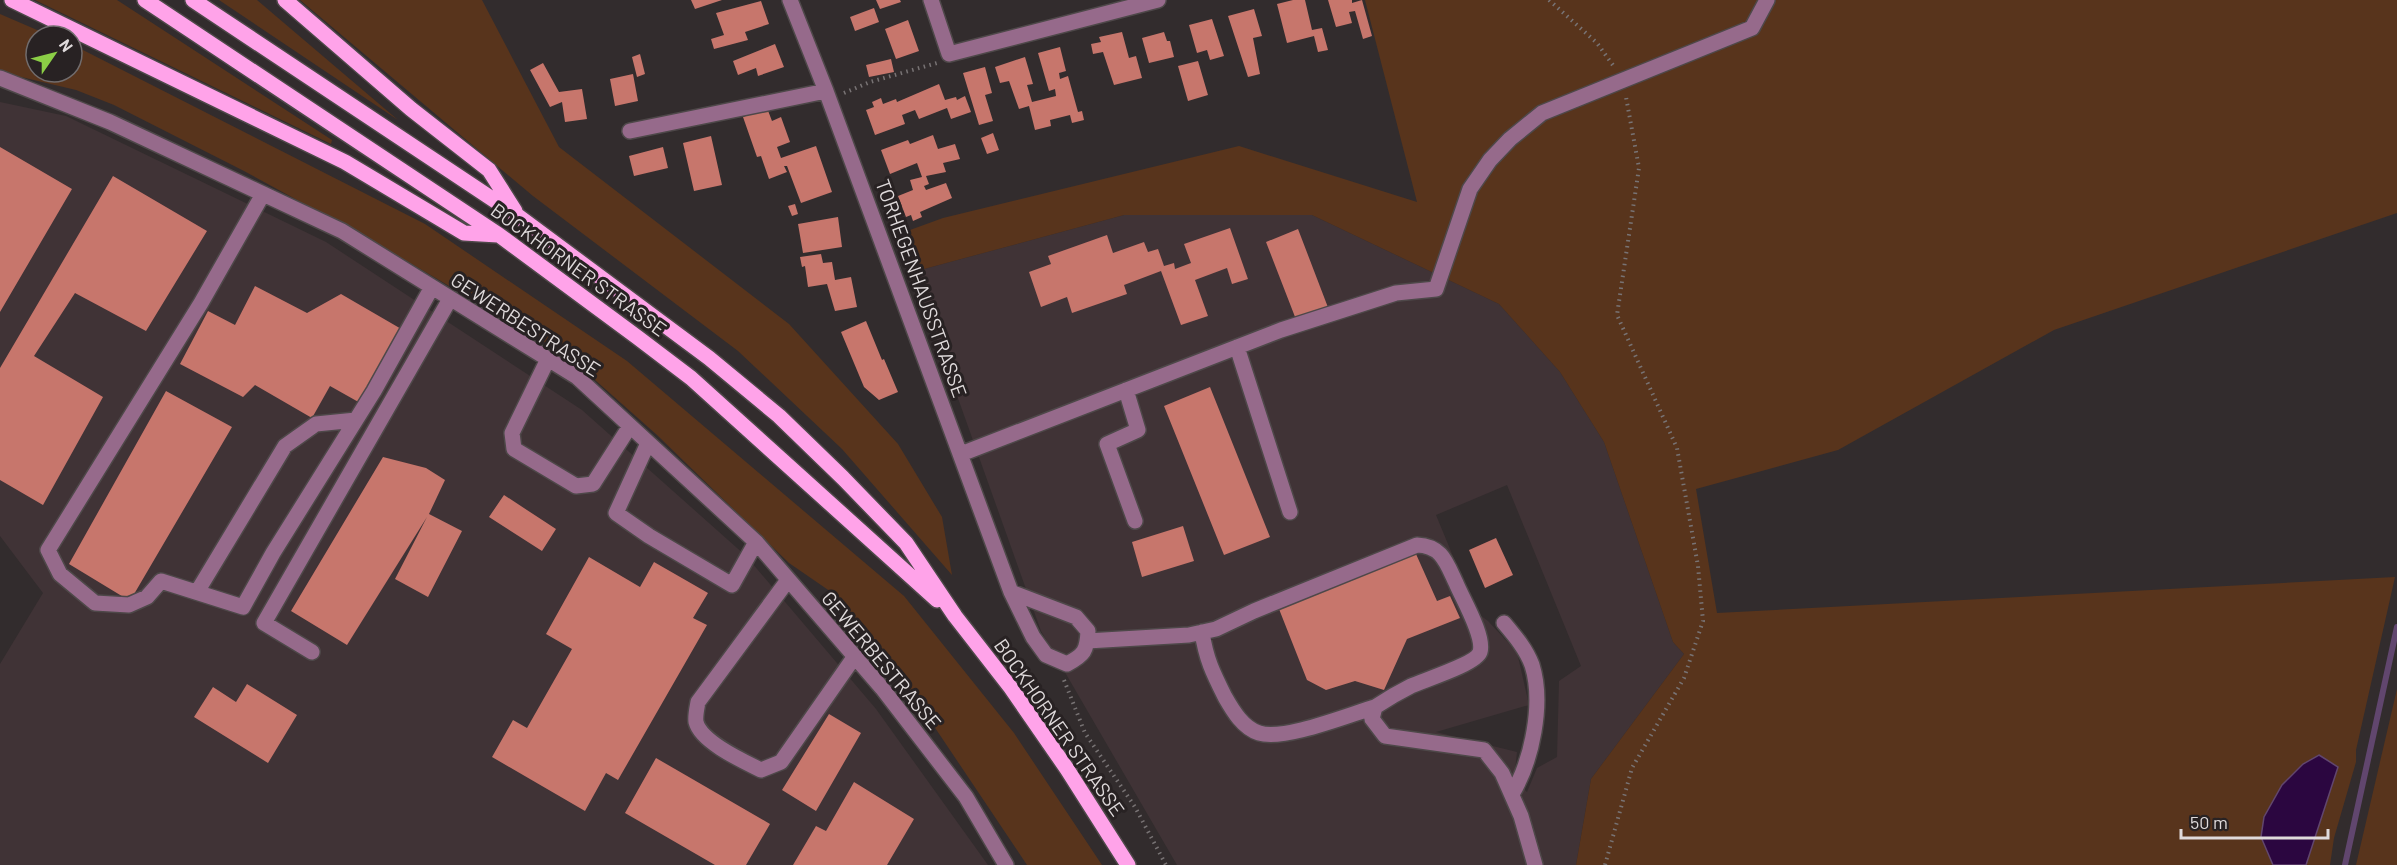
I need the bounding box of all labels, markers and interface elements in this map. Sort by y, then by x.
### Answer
north arrow [24,24,84,84]
text: N [56,35,78,55]
street label: TORHEGENHAUSSTRASSE [871,176,973,400]
street label: BOCKHORNER STRASSE [487,197,671,341]
street label: GEWERBESTRASSE [447,267,605,381]
street label: GEWERBESTRASSE [817,586,947,734]
street label: BOCKHORNER STRASSE [990,634,1130,820]
scale bar [2181,802,2328,840]
text: 50 m [2190,811,2228,833]

